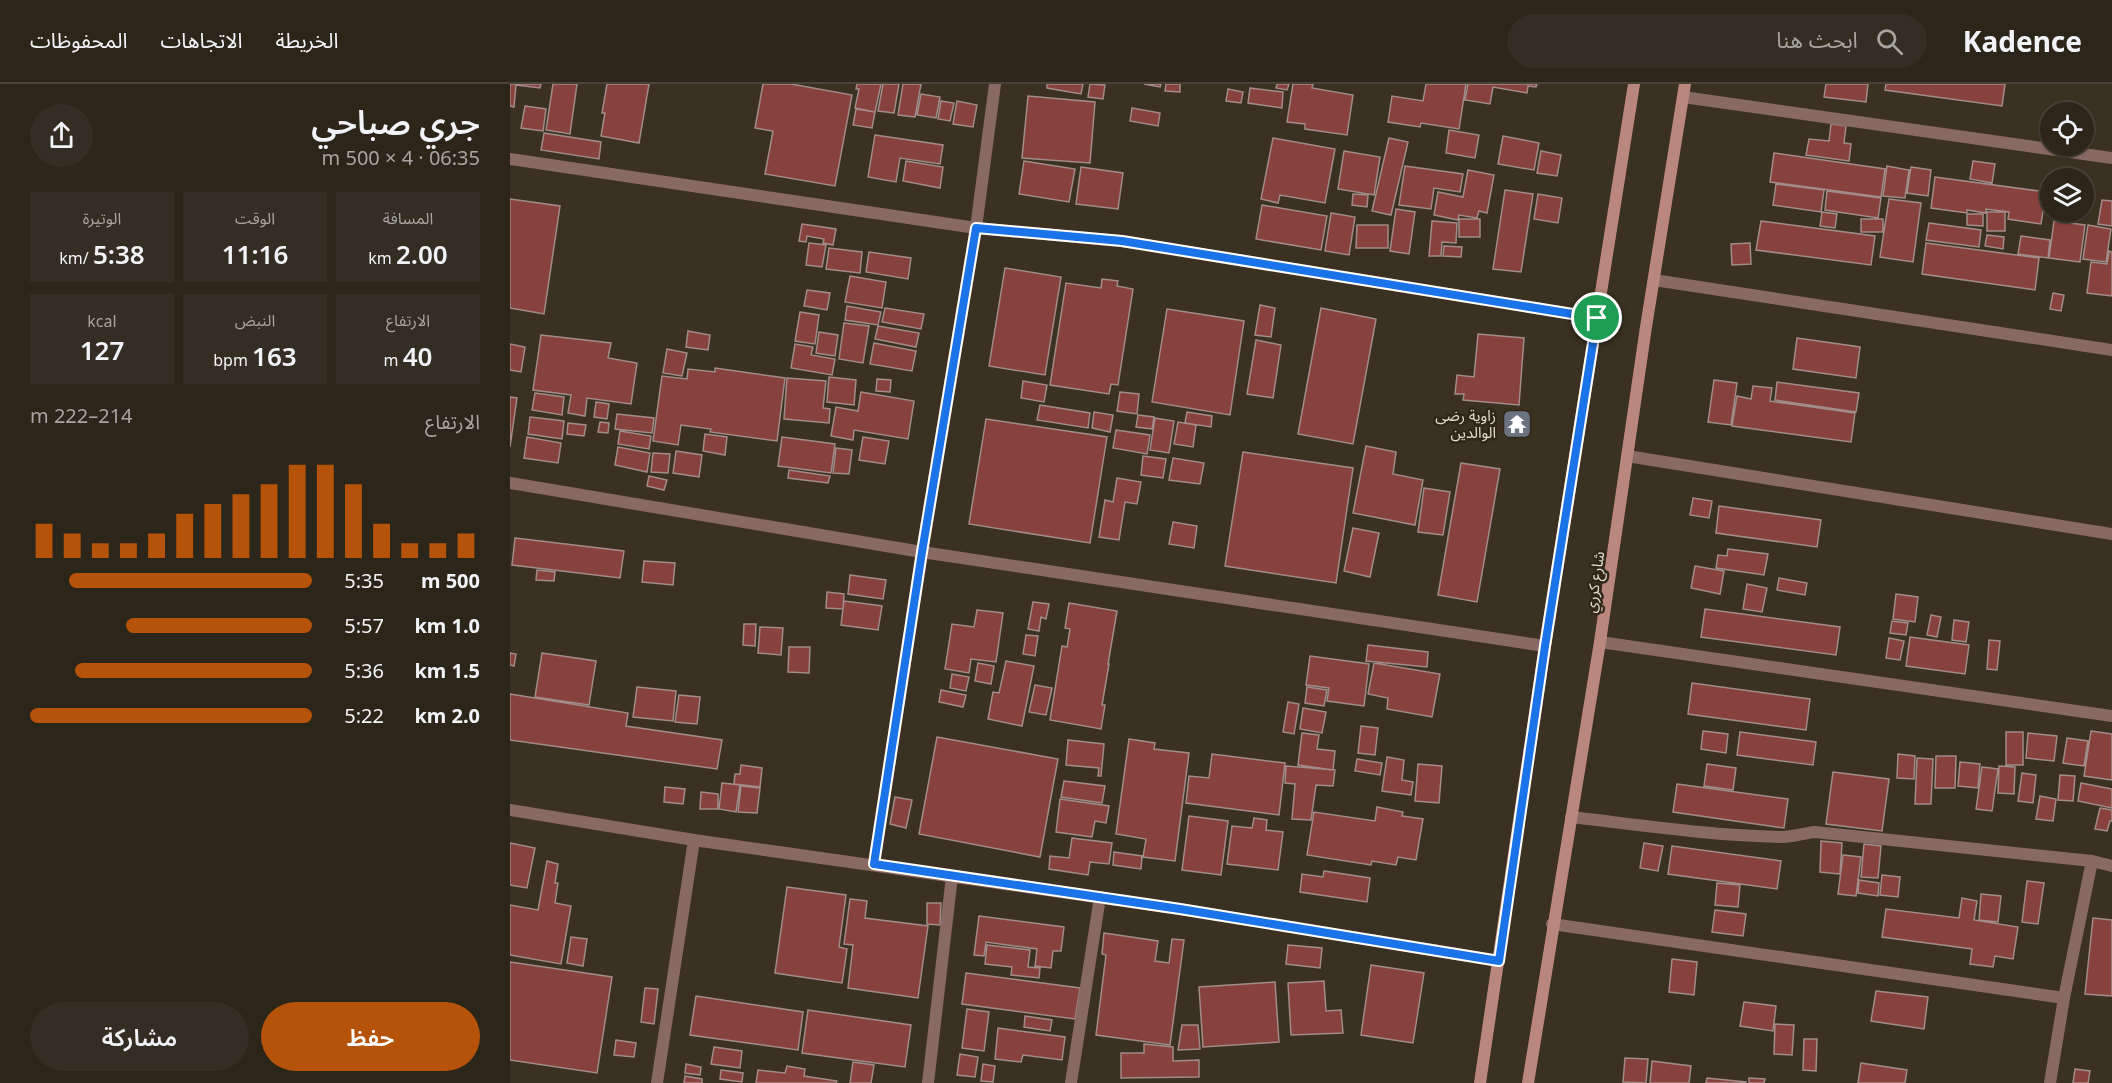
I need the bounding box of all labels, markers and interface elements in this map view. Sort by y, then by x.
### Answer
search box [1507,14,1927,68]
text: Kadence [1963,22,2082,60]
text: ابحث هنا [1776,24,1858,54]
icon: search [1873,25,1906,58]
text: المحفوظات [30,26,127,54]
text: الاتجاهات [160,26,242,54]
text: الخريطة [275,26,338,54]
text: جري صباحي [311,99,480,144]
map controls [2040,102,2094,222]
button: locate [2040,102,2094,156]
button: share [30,104,93,167]
text: 06:35 · 4 × 500 m [322,144,480,171]
button: layers [2040,168,2094,222]
text: الوتيرة [83,207,121,229]
text: الوقت [235,207,275,229]
text: المسافة [383,207,433,229]
text: 5:38 [93,236,145,272]
text: 11:16 [222,236,288,272]
text: 2.00 [396,236,448,272]
text: /km [59,247,93,269]
text: km [368,247,396,269]
pin [1571,292,1622,343]
icon: arrive [1580,301,1613,334]
text: النبض [235,309,275,331]
text: الارتفاع [386,309,430,331]
text: kcal [87,310,117,332]
text: 127 [80,332,124,368]
text: 163 [252,338,297,374]
text: 40 [403,338,432,374]
text: bpm [213,349,252,371]
text: m [384,349,403,371]
text: 214–222 m [30,402,133,429]
place label: زاوية رضى الوالدين [1435,405,1496,442]
text: الارتفاع [425,408,480,435]
temple icon: زاوية رضى الوالدين [1501,408,1533,440]
street label: شارع كرري [1580,550,1611,615]
text: 5:35 [344,567,384,594]
text: 500 m [421,567,480,594]
text: 5:57 [344,612,384,639]
text: 1.0 km [414,612,480,639]
text: 5:36 [344,657,384,684]
text: 1.5 km [414,657,480,684]
text: 5:22 [344,702,384,729]
text: 2.0 km [414,702,480,729]
button: مشاركة [30,1002,249,1071]
button: حفظ [261,1002,480,1071]

